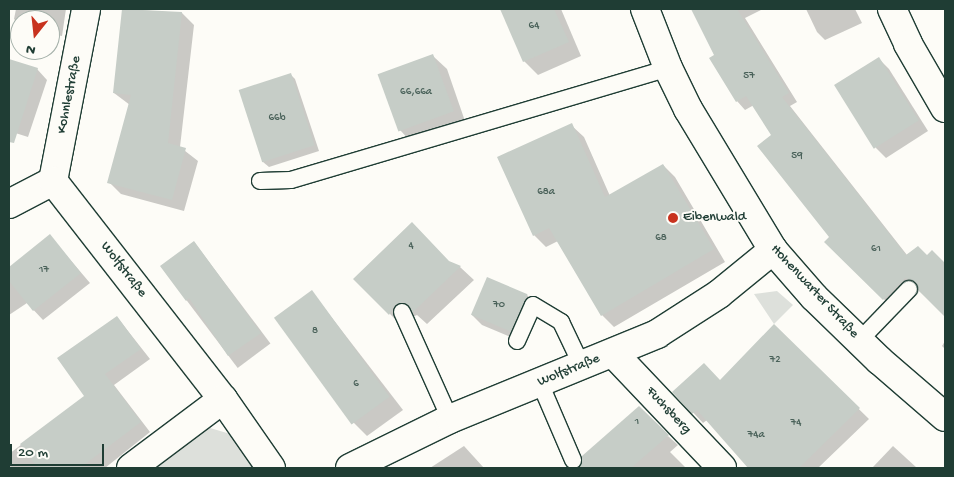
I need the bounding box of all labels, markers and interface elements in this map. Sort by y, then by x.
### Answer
north arrow [10,10,60,60]
house number: 64 [529,19,539,33]
text: N [24,40,38,58]
street label: Kohnlestraße [54,55,86,135]
house number: 57 [743,69,755,83]
house number: 66,66a [400,85,432,99]
house number: 66b [269,111,285,125]
house number: 59 [791,149,803,163]
house number: 68a [537,185,555,199]
place label: Eibenwald [683,210,746,226]
marker: Eibenwald [667,212,679,224]
house number: 68 [655,231,667,245]
street label: Wolfstraße [96,239,150,301]
house number: 4 [408,239,414,253]
street label: Hohenwarter Straße [766,242,862,342]
house number: 61 [871,242,881,256]
house number: 17 [39,263,49,277]
house number: 70 [493,298,505,312]
house number: 8 [312,324,318,338]
street label: Wolfstraße [535,351,603,391]
house number: 72 [769,353,781,367]
house number: 6 [353,377,359,391]
street label: Fuchsberg [642,384,694,438]
house number: 1 [635,415,639,429]
house number: 74 [791,416,801,430]
house number: 74a [747,428,765,442]
scale bar [12,434,106,466]
text: 20 m [18,444,48,462]

